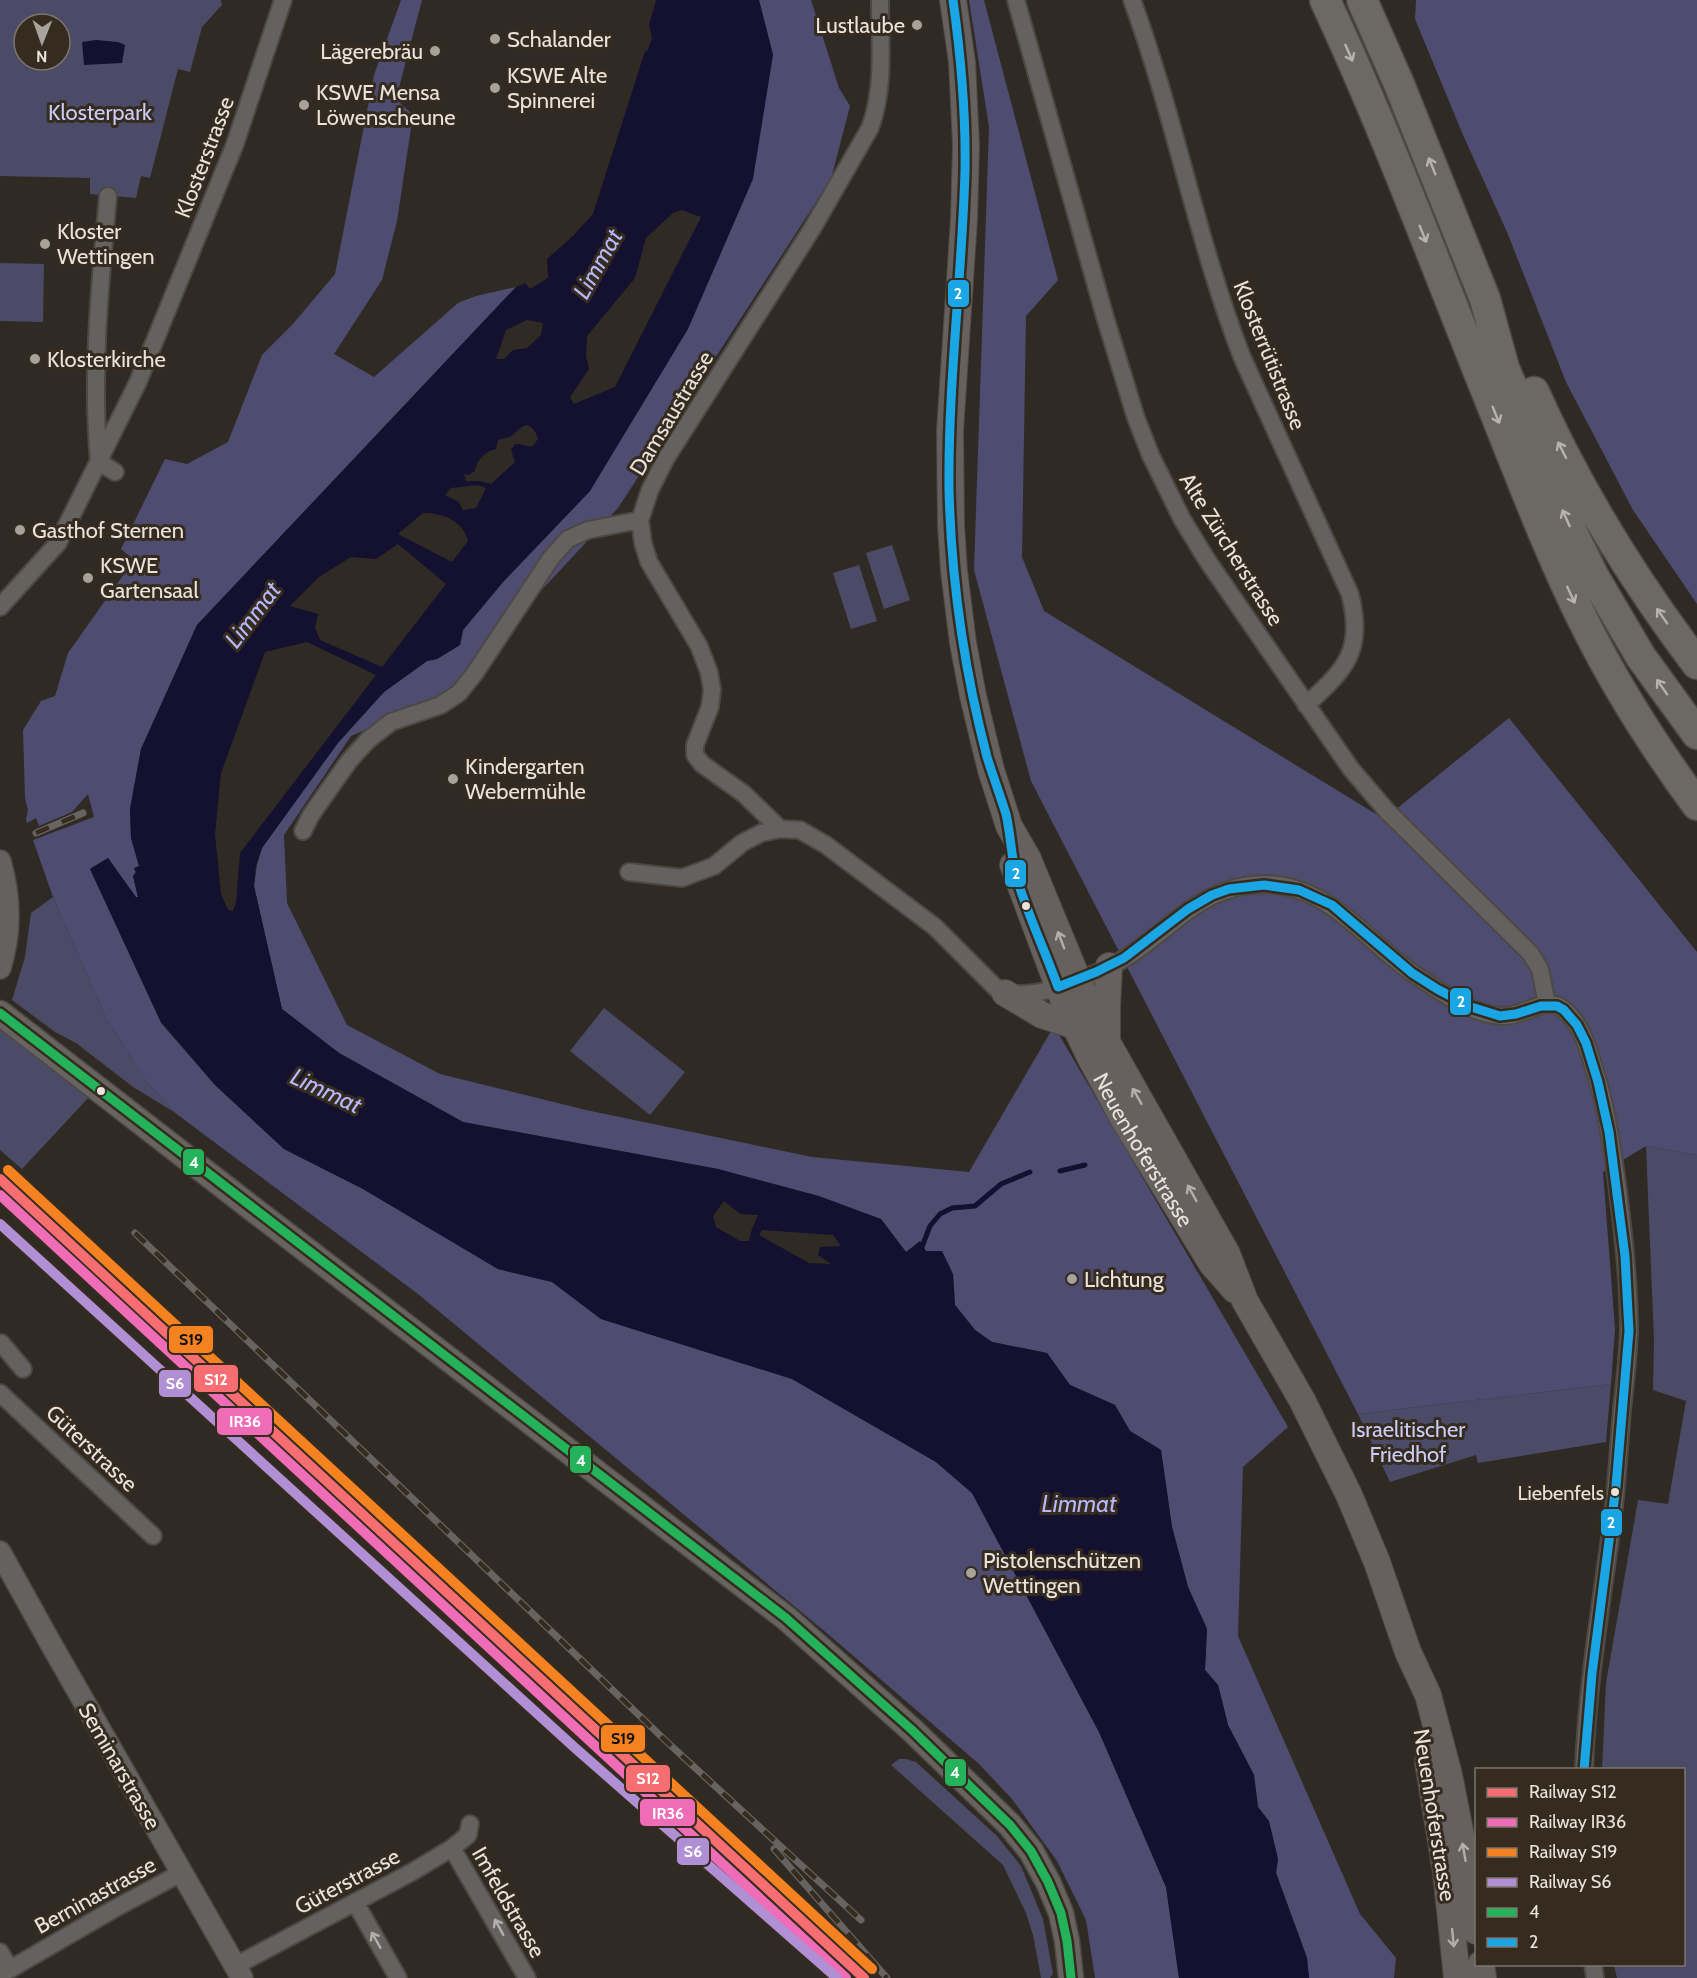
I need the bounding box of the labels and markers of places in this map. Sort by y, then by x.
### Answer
place label: Lustlaube [815,12,905,39]
marker: Lustlaube [910,18,924,32]
place label: Schalander [507,26,611,53]
marker: Schalander [488,32,502,46]
place label: Lägerebräu [320,38,423,65]
marker: Lägerebräu [428,44,442,58]
place label: KSWE Alte Spinnerei [507,62,607,114]
place label: KSWE Mensa Löwenscheune [316,79,456,131]
marker: KSWE Alte Spinnerei [488,81,502,95]
marker: KSWE Mensa Löwenscheune [297,98,311,112]
place label: Kloster Wettingen [57,218,155,270]
marker: Kloster Wettingen [38,237,52,251]
place label: Klosterkirche [47,346,166,373]
marker: Klosterkirche [28,352,42,366]
place label: Gasthof Sternen [32,517,184,544]
marker: Gasthof Sternen [13,523,27,537]
place label: KSWE Gartensaal [100,552,199,604]
marker: KSWE Gartensaal [81,571,95,585]
place label: Kindergarten Webermühle [465,753,586,805]
marker: Kindergarten Webermühle [446,772,460,786]
unlabelled marker [1020,900,1032,912]
unlabelled marker [95,1085,107,1097]
place label: Lichtung [1084,1266,1165,1293]
marker: Lichtung [1065,1272,1079,1286]
place label: Liebenfels [1517,1481,1604,1505]
marker: Liebenfels [1609,1486,1621,1498]
place label: Pistolenschützen Wettingen [983,1547,1141,1599]
marker: Pistolenschützen Wettingen [964,1566,978,1580]

